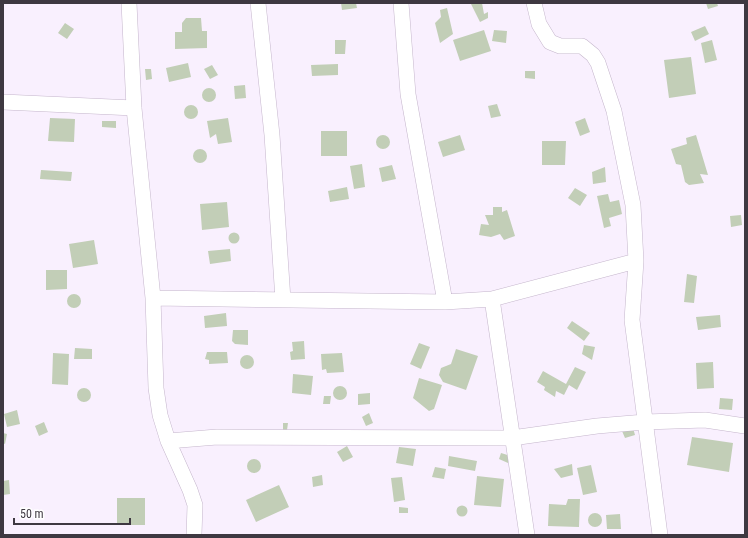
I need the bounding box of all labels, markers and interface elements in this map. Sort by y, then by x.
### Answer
scale bar [14,500,130,526]
text: 50 m [20,507,44,521]

